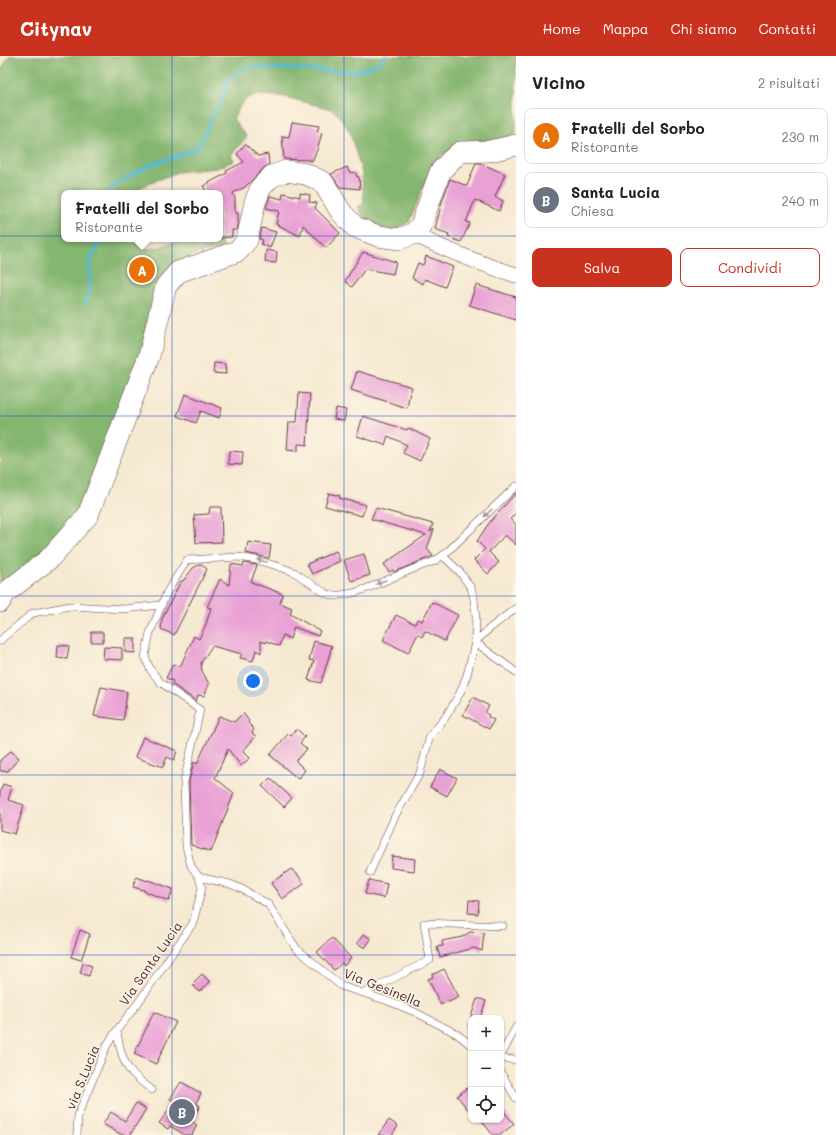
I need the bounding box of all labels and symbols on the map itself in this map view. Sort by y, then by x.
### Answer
pin: A [129,255,155,285]
one-way arrow [483,508,493,517]
one-way arrow [256,558,268,564]
one-way arrow [375,579,386,585]
your location [243,671,263,691]
street label: Via Santa Lucia [115,918,185,1008]
street label: Via Gesinella [342,964,424,1010]
street label: via S.Lucia [61,1042,103,1112]
pin: B [169,1097,195,1127]

